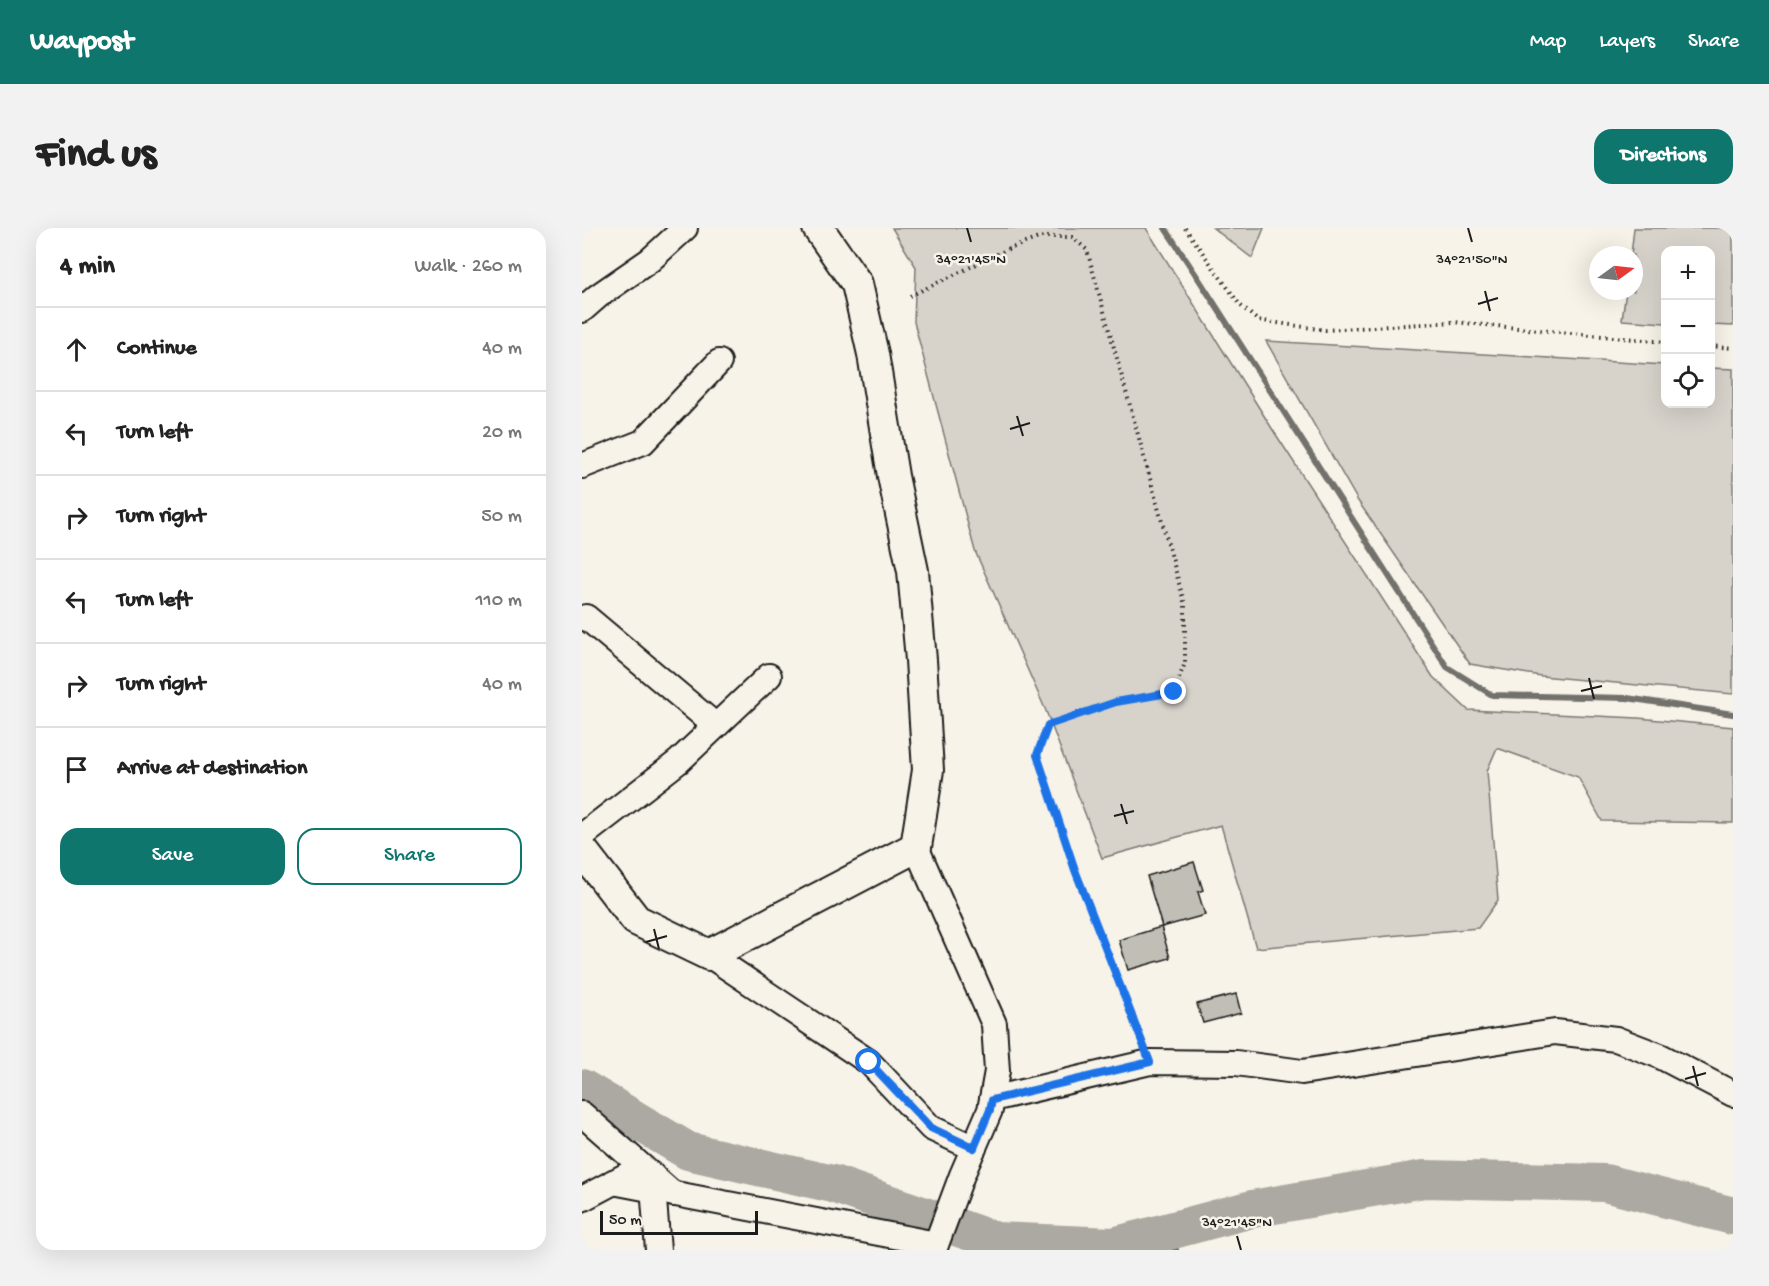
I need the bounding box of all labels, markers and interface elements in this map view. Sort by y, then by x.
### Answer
text: Waypost [30,26,133,59]
text: Map [1530,30,1566,55]
text: Layers [1599,30,1655,55]
text: Share [1688,30,1739,55]
button: Directions [1594,129,1733,184]
text: Find us [36,132,156,181]
north arrow [1589,246,1643,300]
map controls [1661,246,1715,408]
button: + [1661,246,1715,300]
text: 34°21'45"N [935,251,1006,269]
text: 34°21'50"N [1435,251,1508,269]
text: 4 min [60,252,115,283]
text: Walk · 260 m [415,256,522,279]
button: − [1661,300,1715,354]
icon: ahead [60,333,93,366]
text: Continue [117,336,197,362]
text: 40 m [482,338,522,361]
button: locate [1661,354,1715,408]
icon: left [60,417,93,450]
text: Turn left [117,420,191,446]
text: 20 m [482,422,522,445]
icon: right [60,501,93,534]
text: Turn right [117,504,205,530]
text: 50 m [481,506,522,529]
icon: left [60,585,93,618]
text: Turn left [117,588,191,614]
text: 110 m [476,590,522,613]
icon: right [60,669,93,702]
text: Turn right [117,672,205,698]
text: 40 m [482,674,522,697]
route end [1160,678,1186,704]
icon: arrive [60,753,93,786]
text: Arrive at destination [117,756,307,782]
button: Save [60,828,285,885]
button: Share [297,828,522,885]
route start [855,1048,881,1074]
scale bar [600,1208,758,1236]
text: 50 m [609,1212,642,1231]
text: 34°21'45"N [1201,1214,1272,1232]

